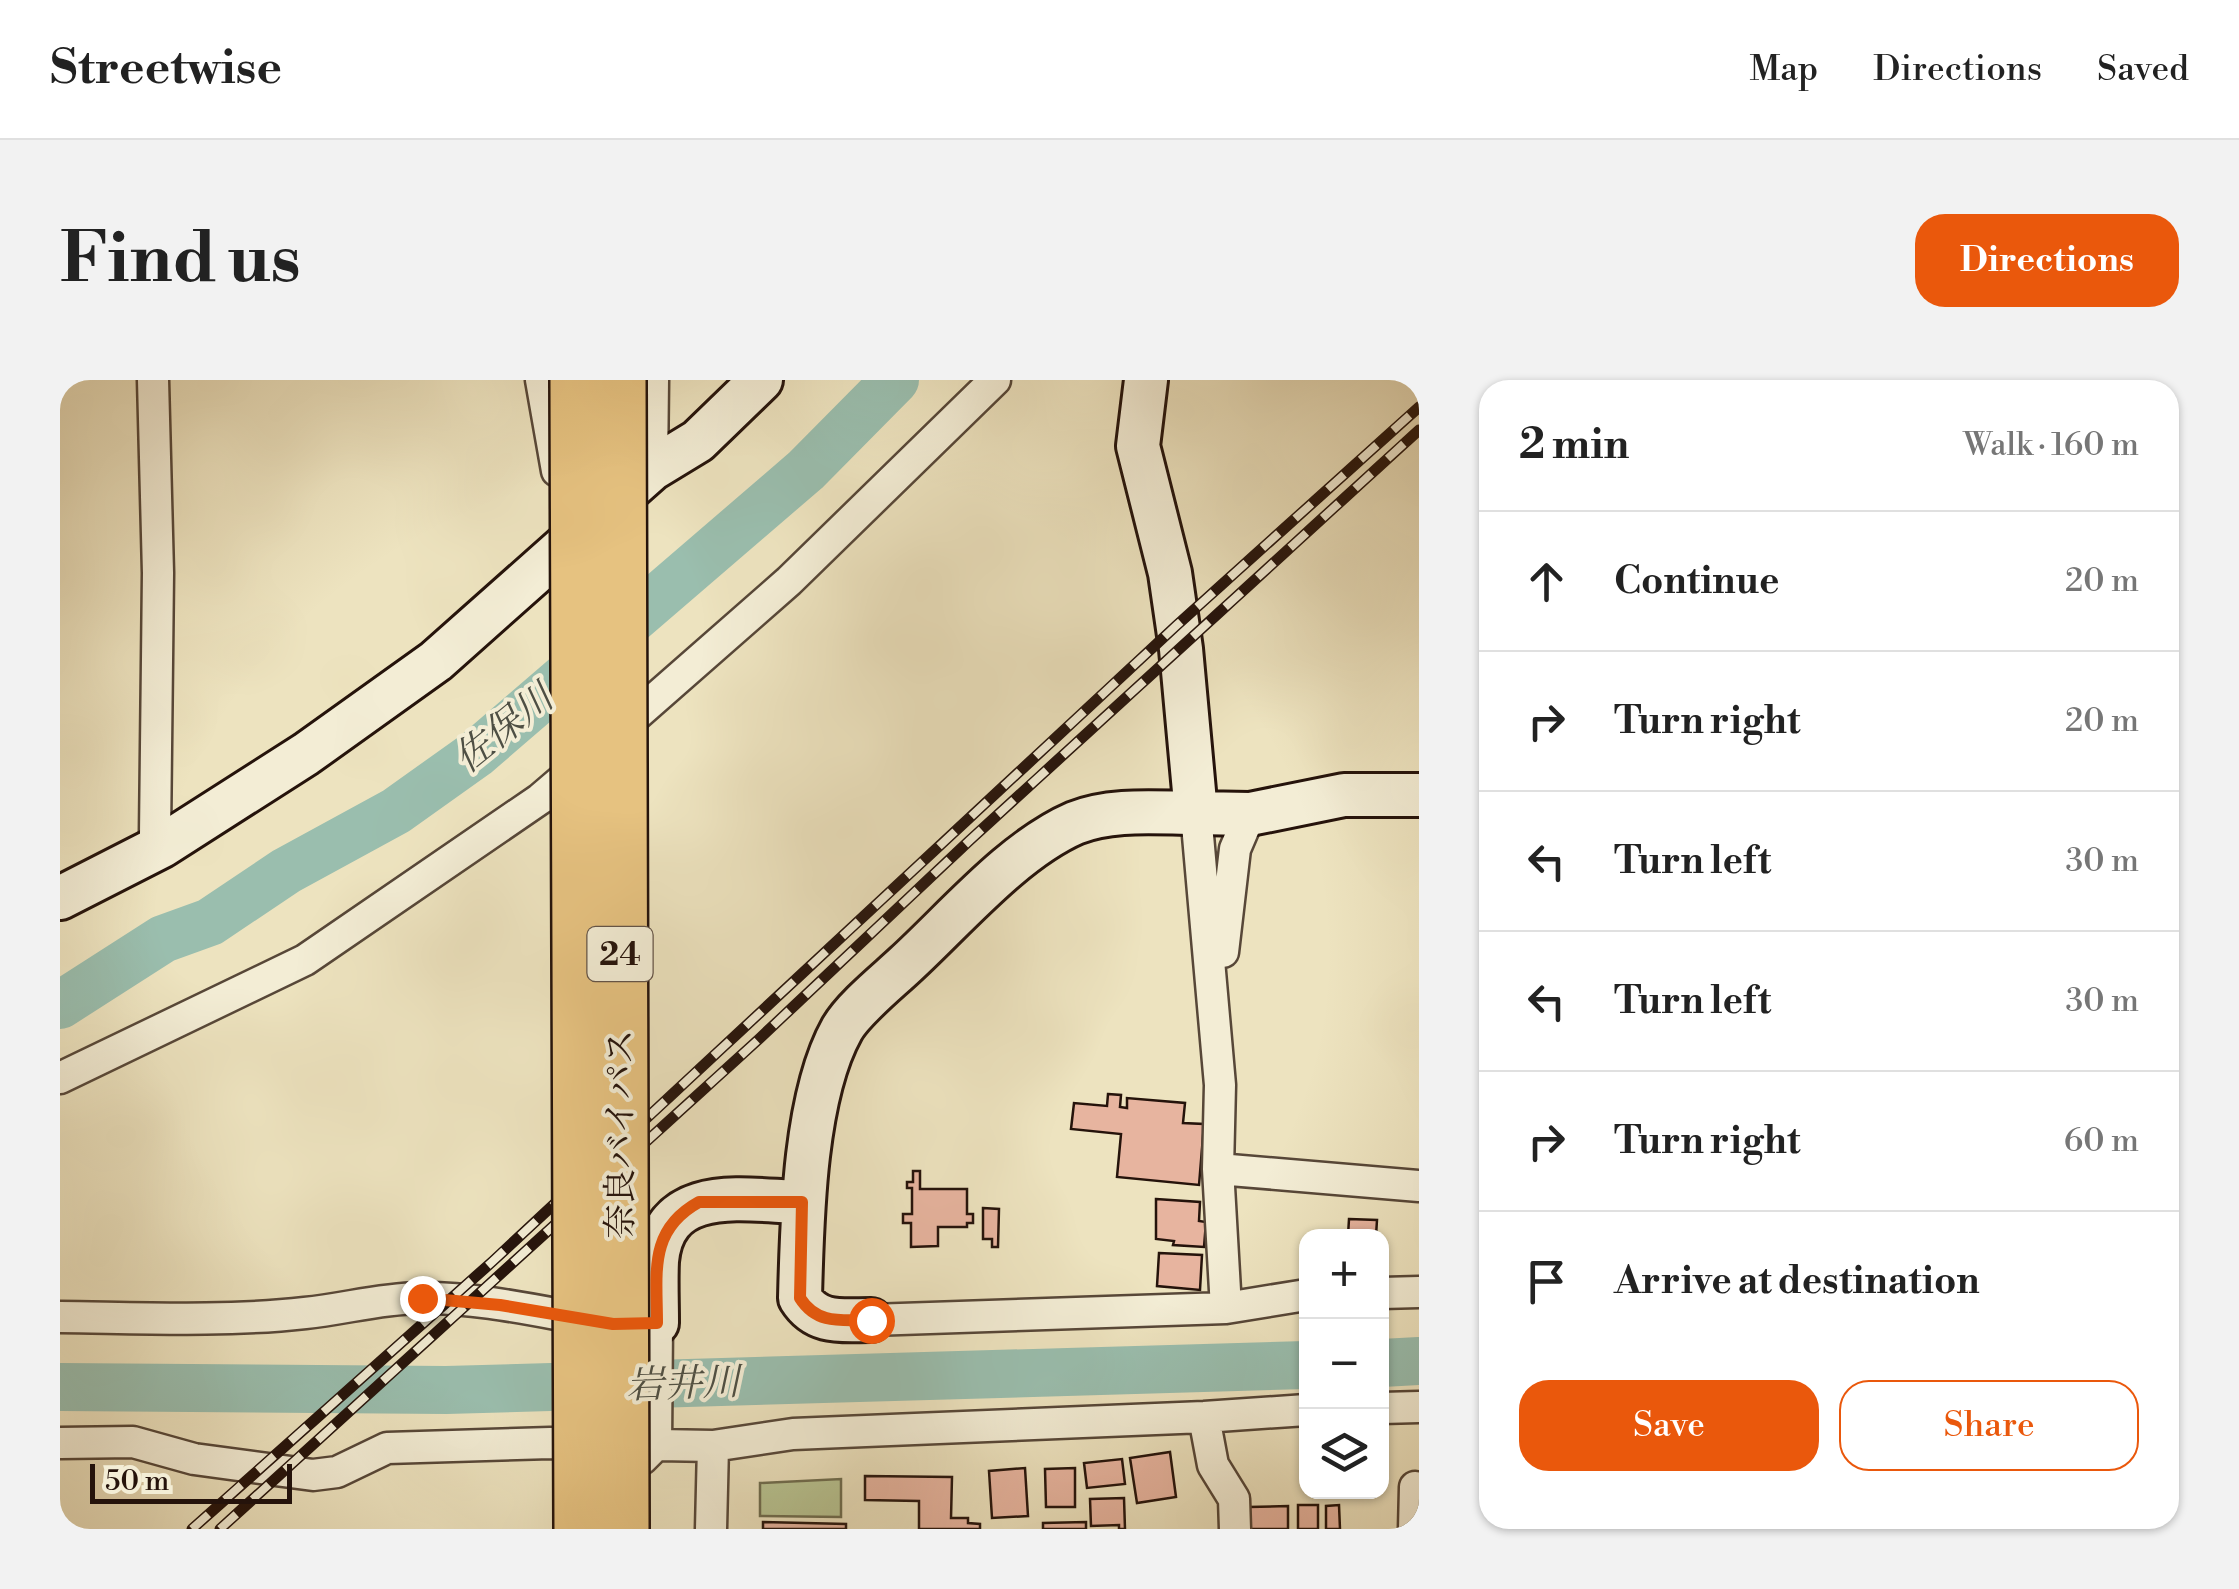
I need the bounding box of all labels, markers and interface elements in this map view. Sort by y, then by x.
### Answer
text: Streetwise [50,39,282,99]
text: Map [1749,48,1818,91]
text: Directions [1873,48,2042,91]
text: Saved [2097,48,2189,91]
button: Directions [1915,214,2179,307]
text: Find us [60,216,301,304]
text: 2 min [1519,419,1629,472]
text: Walk · 160 m [1963,425,2139,465]
icon: ahead [1519,554,1574,609]
text: Continue [1614,558,1779,605]
text: 20 m [2065,561,2139,601]
water label: 佐保川 [445,673,566,783]
icon: right [1519,694,1574,749]
text: Turn right [1614,698,1800,745]
text: 20 m [2065,701,2139,741]
icon: left [1519,834,1574,889]
text: Turn left [1614,838,1771,885]
text: 30 m [2065,841,2139,881]
road number: 24 [588,927,652,981]
icon: left [1519,974,1574,1029]
text: Turn left [1614,978,1771,1025]
text: 30 m [2065,981,2139,1021]
street label: 奈良バイパス [600,1029,643,1239]
icon: right [1519,1114,1574,1169]
text: Turn right [1614,1118,1800,1165]
text: 60 m [2064,1121,2139,1161]
map controls [1299,1229,1389,1499]
button: + [1299,1229,1389,1319]
icon: arrive [1519,1254,1574,1309]
text: Arrive at destination [1614,1258,1980,1305]
route end [400,1276,446,1322]
route start [849,1298,895,1344]
button: − [1299,1319,1389,1409]
water label: 岩井川 [625,1359,745,1410]
button: Save [1519,1380,1819,1471]
button: Share [1839,1380,2139,1471]
button: layers [1299,1409,1389,1499]
scale bar [90,1459,292,1504]
text: 50 m [105,1464,169,1499]

